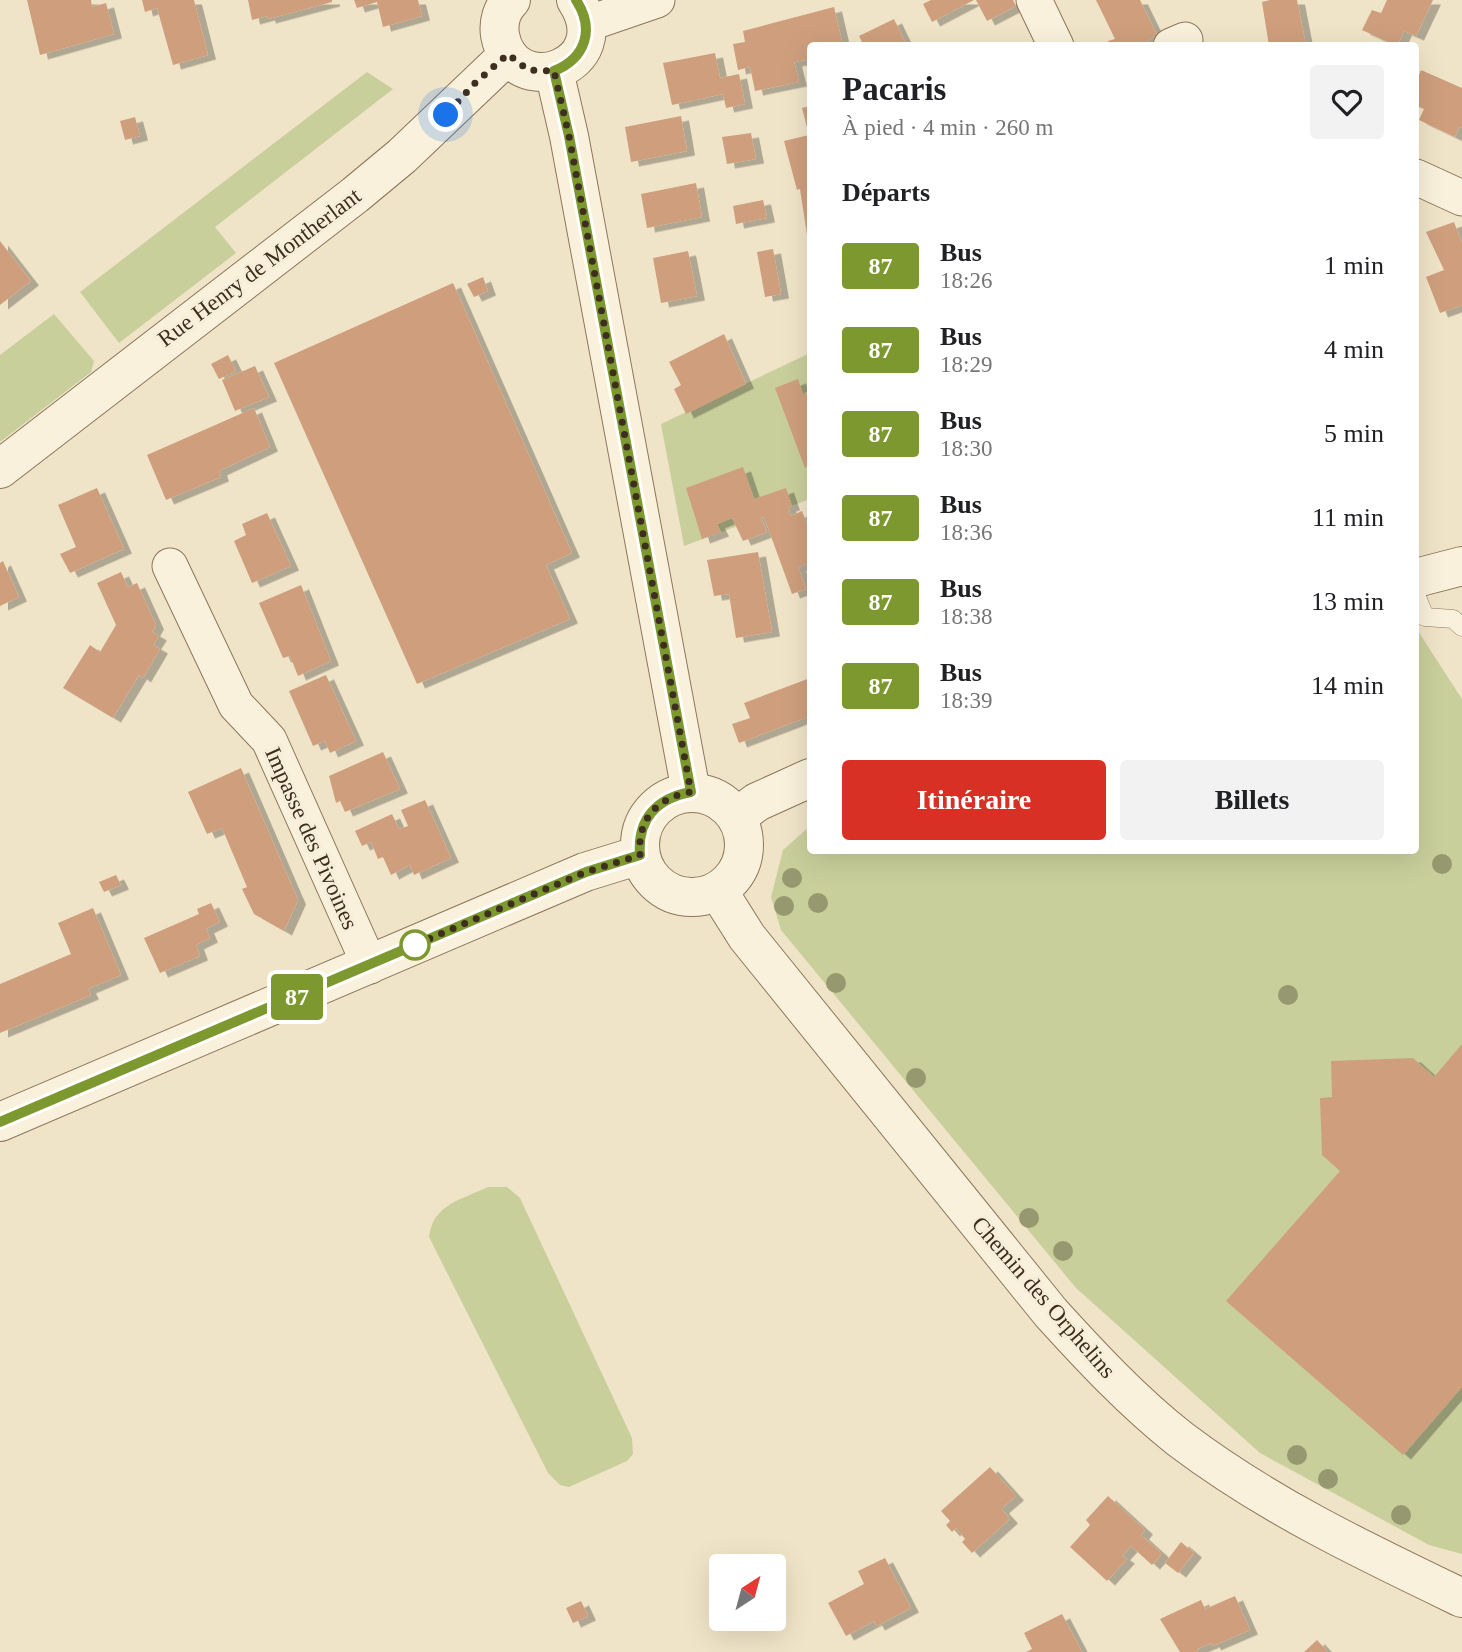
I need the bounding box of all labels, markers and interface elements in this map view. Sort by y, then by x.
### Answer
button: heart [1310,65,1384,139]
text: Pacaris [842,71,946,107]
your location [428,97,463,132]
text: À pied · 4 min · 260 m [842,115,1053,140]
text: Départs [842,178,930,207]
street label: Rue Henry de Montherlant [153,183,366,352]
text: Bus [940,238,982,267]
text: 1 min [1324,251,1384,280]
text: 87 [869,253,893,279]
text: 18:26 [940,268,992,293]
text: Bus [940,322,982,351]
text: 4 min [1324,335,1384,364]
text: 87 [869,337,893,363]
text: 18:29 [940,352,992,377]
text: Bus [940,406,982,435]
text: 5 min [1324,419,1384,448]
text: 87 [869,421,893,447]
text: 18:30 [940,436,992,461]
text: Bus [940,490,982,519]
text: 11 min [1312,503,1384,532]
text: 87 [869,505,893,531]
text: 18:36 [940,520,992,545]
text: Bus [940,574,982,603]
text: 13 min [1311,587,1384,616]
text: 87 [869,589,893,615]
text: 18:38 [940,604,992,629]
text: Bus [940,658,982,687]
text: 14 min [1311,671,1384,700]
text: 87 [869,673,893,699]
text: 18:39 [940,688,992,713]
street label: Impasse des Pivoines [260,743,363,933]
button: Itinéraire [842,760,1106,840]
button: Billets [1120,760,1384,840]
unlabelled marker [400,930,430,960]
line badge: 87 [266,974,328,1020]
text: 87 [285,984,309,1010]
street label: Chemin des Orphelins [967,1212,1121,1383]
north arrow [709,1554,786,1631]
map controls [709,1554,786,1631]

